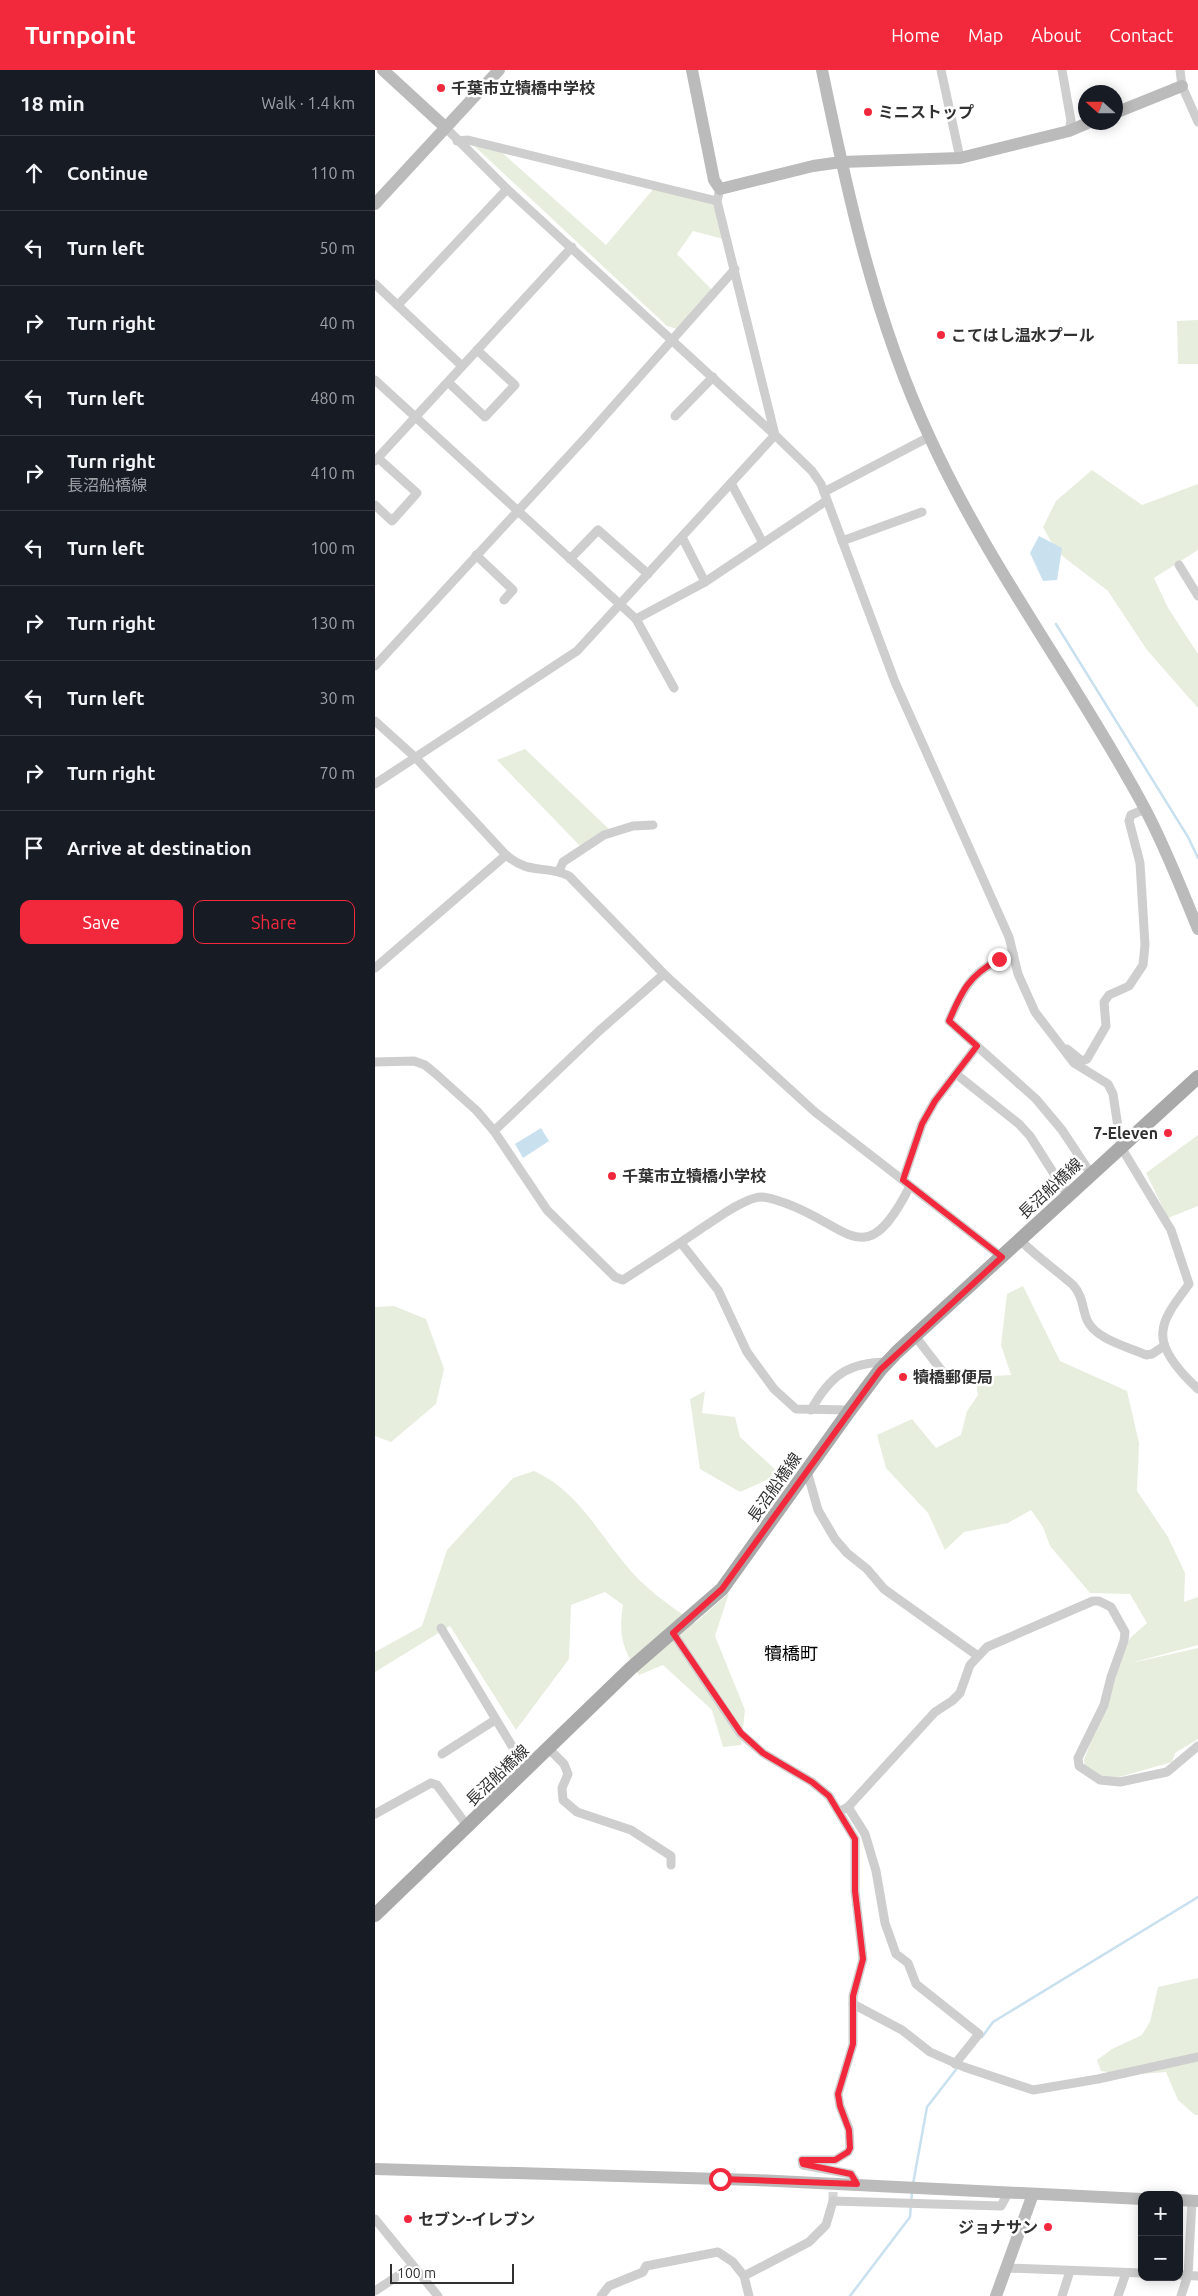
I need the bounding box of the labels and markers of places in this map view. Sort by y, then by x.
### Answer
place label: 千葉市立犢橋中学校 [451,79,595,97]
marker: 千葉市立犢橋中学校 [435,82,447,94]
place label: ミニストップ [878,103,974,121]
marker: ミニストップ [862,106,874,118]
place label: こてはし温水プール [951,326,1095,344]
marker: こてはし温水プール [935,329,947,341]
place label: 7-Eleven [1093,1124,1158,1142]
marker: 7-Eleven [1162,1127,1174,1139]
place label: 千葉市立犢橋小学校 [622,1167,766,1185]
marker: 千葉市立犢橋小学校 [606,1170,618,1182]
place label: 犢橋郵便局 [913,1368,993,1386]
marker: 犢橋郵便局 [897,1371,909,1383]
place label: セブン-イレブン [418,2210,535,2228]
marker: セブン-イレブン [402,2213,414,2225]
place label: ジョナサン [958,2218,1038,2236]
marker: ジョナサン [1042,2221,1054,2233]

